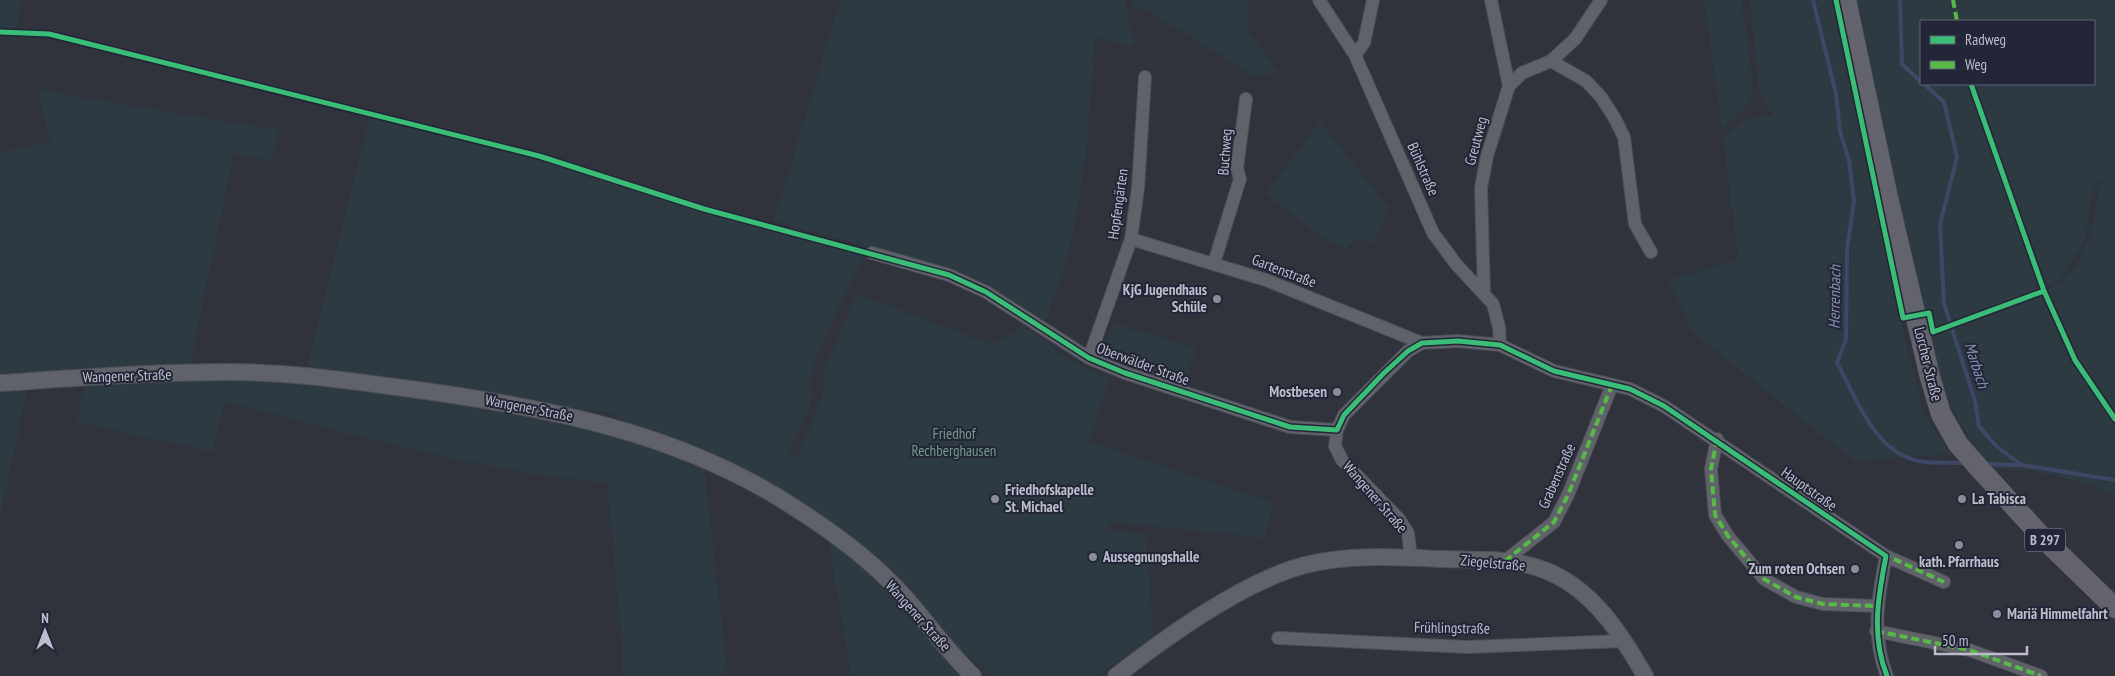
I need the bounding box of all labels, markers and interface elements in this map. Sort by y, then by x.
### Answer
legend [1920,20,2095,85]
text: Radweg [1965,30,2006,49]
text: Weg [1965,55,1987,74]
street label: Greutweg [1460,114,1491,167]
street label: Buchweg [1213,128,1236,176]
street label: Bühlstraße [1403,139,1444,198]
street label: Hopfengärten [1103,167,1132,240]
street label: Gartenstraße [1249,250,1319,291]
water label: Herrenbach [1823,264,1845,329]
place label: KjG Jugendhaus Schüle [1123,280,1207,316]
marker: KjG Jugendhaus Schüle [1211,293,1223,305]
street label: Lorcher Straße [1910,325,1947,403]
street label: Oberwälder Straße [1094,338,1192,389]
water label: Marbach [1960,340,1994,391]
street label: Wangener Straße [82,364,172,387]
place label: Mostbesen [1269,382,1327,401]
marker: Mostbesen [1331,386,1343,398]
street label: Wangener Straße [484,390,575,425]
park label: Friedhof Rechberghausen [912,424,996,460]
street label: Grabenstraße [1534,440,1579,511]
street label: Wangener Straße [1339,457,1412,537]
street label: Hauptstraße [1778,462,1841,515]
place label: Friedhofskapelle St. Michael [1005,480,1094,516]
place label: La Tabisca [1972,489,2026,508]
marker: Friedhofskapelle St. Michael [989,493,1001,505]
marker: La Tabisca [1956,493,1968,505]
road number: B 297 [2025,528,2065,552]
marker: kath. Pfarrhaus [1953,539,1965,551]
place label: Aussegnungshalle [1102,547,1199,566]
street label: Ziegelstraße [1460,550,1526,575]
marker: Aussegnungshalle [1087,551,1099,563]
place label: kath. Pfarrhaus [1919,552,1999,571]
place label: Zum roten Ochsen [1749,559,1845,578]
marker: Zum roten Ochsen [1849,563,1861,575]
street label: Wangener Straße [882,576,955,655]
place label: Mariä Himmelfahrt [2007,604,2108,623]
north arrow [20,606,70,656]
marker: Mariä Himmelfahrt [1991,608,2003,620]
text: N [41,609,49,627]
street label: Frühlingstraße [1414,617,1490,638]
scale bar [1935,624,2028,656]
text: 50 m [1942,631,1968,650]

